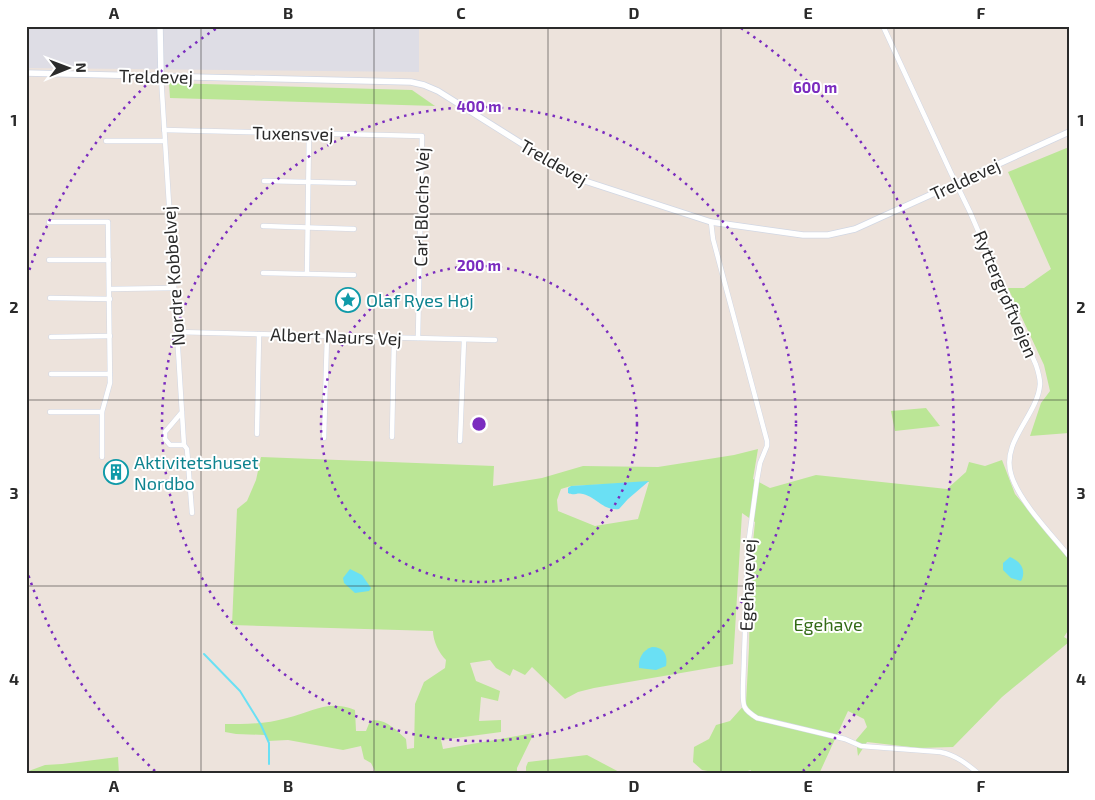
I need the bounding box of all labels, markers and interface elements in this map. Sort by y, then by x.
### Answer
text: A [109,3,120,22]
text: B [283,3,293,22]
text: C [456,3,466,22]
text: D [629,3,640,22]
text: E [803,3,813,22]
text: F [977,3,986,22]
north arrow [42,42,92,92]
text: N [73,63,90,73]
street label: Treldevej [119,64,193,88]
text: 600 m [793,78,837,96]
text: 400 m [457,97,501,115]
text: 1 [11,110,17,129]
text: 1 [1078,110,1084,129]
street label: Tuxensvej [252,121,334,145]
street label: Treldevej [516,134,592,190]
street label: Carl Blochs Vej [409,147,433,267]
street label: Treldevej [927,153,1003,205]
street label: Nordre Kobbelvej [157,205,189,347]
street label: Ryttergrøftvejen [969,227,1043,361]
text: 200 m [457,256,501,274]
place icon: Olaf Ryes Høj [335,287,361,313]
place label: Olaf Ryes Høj [366,289,474,311]
text: 2 [9,297,19,316]
text: 2 [1076,297,1086,316]
street label: Albert Naurs Vej [270,323,402,349]
centre of rings [470,415,488,433]
place label: Aktivitetshuset Nordbo [134,451,259,494]
building icon: Aktivitetshuset Nordbo [103,459,129,485]
text: 3 [9,483,19,502]
text: 3 [1076,483,1086,502]
street label: Egehavevej [734,538,760,632]
park label: Egehave [793,613,863,635]
text: 4 [9,669,19,688]
text: 4 [1076,669,1086,688]
text: A [109,776,120,795]
text: B [283,776,293,795]
text: C [456,776,466,795]
text: D [629,776,640,795]
text: E [803,776,813,795]
text: F [977,776,986,795]

